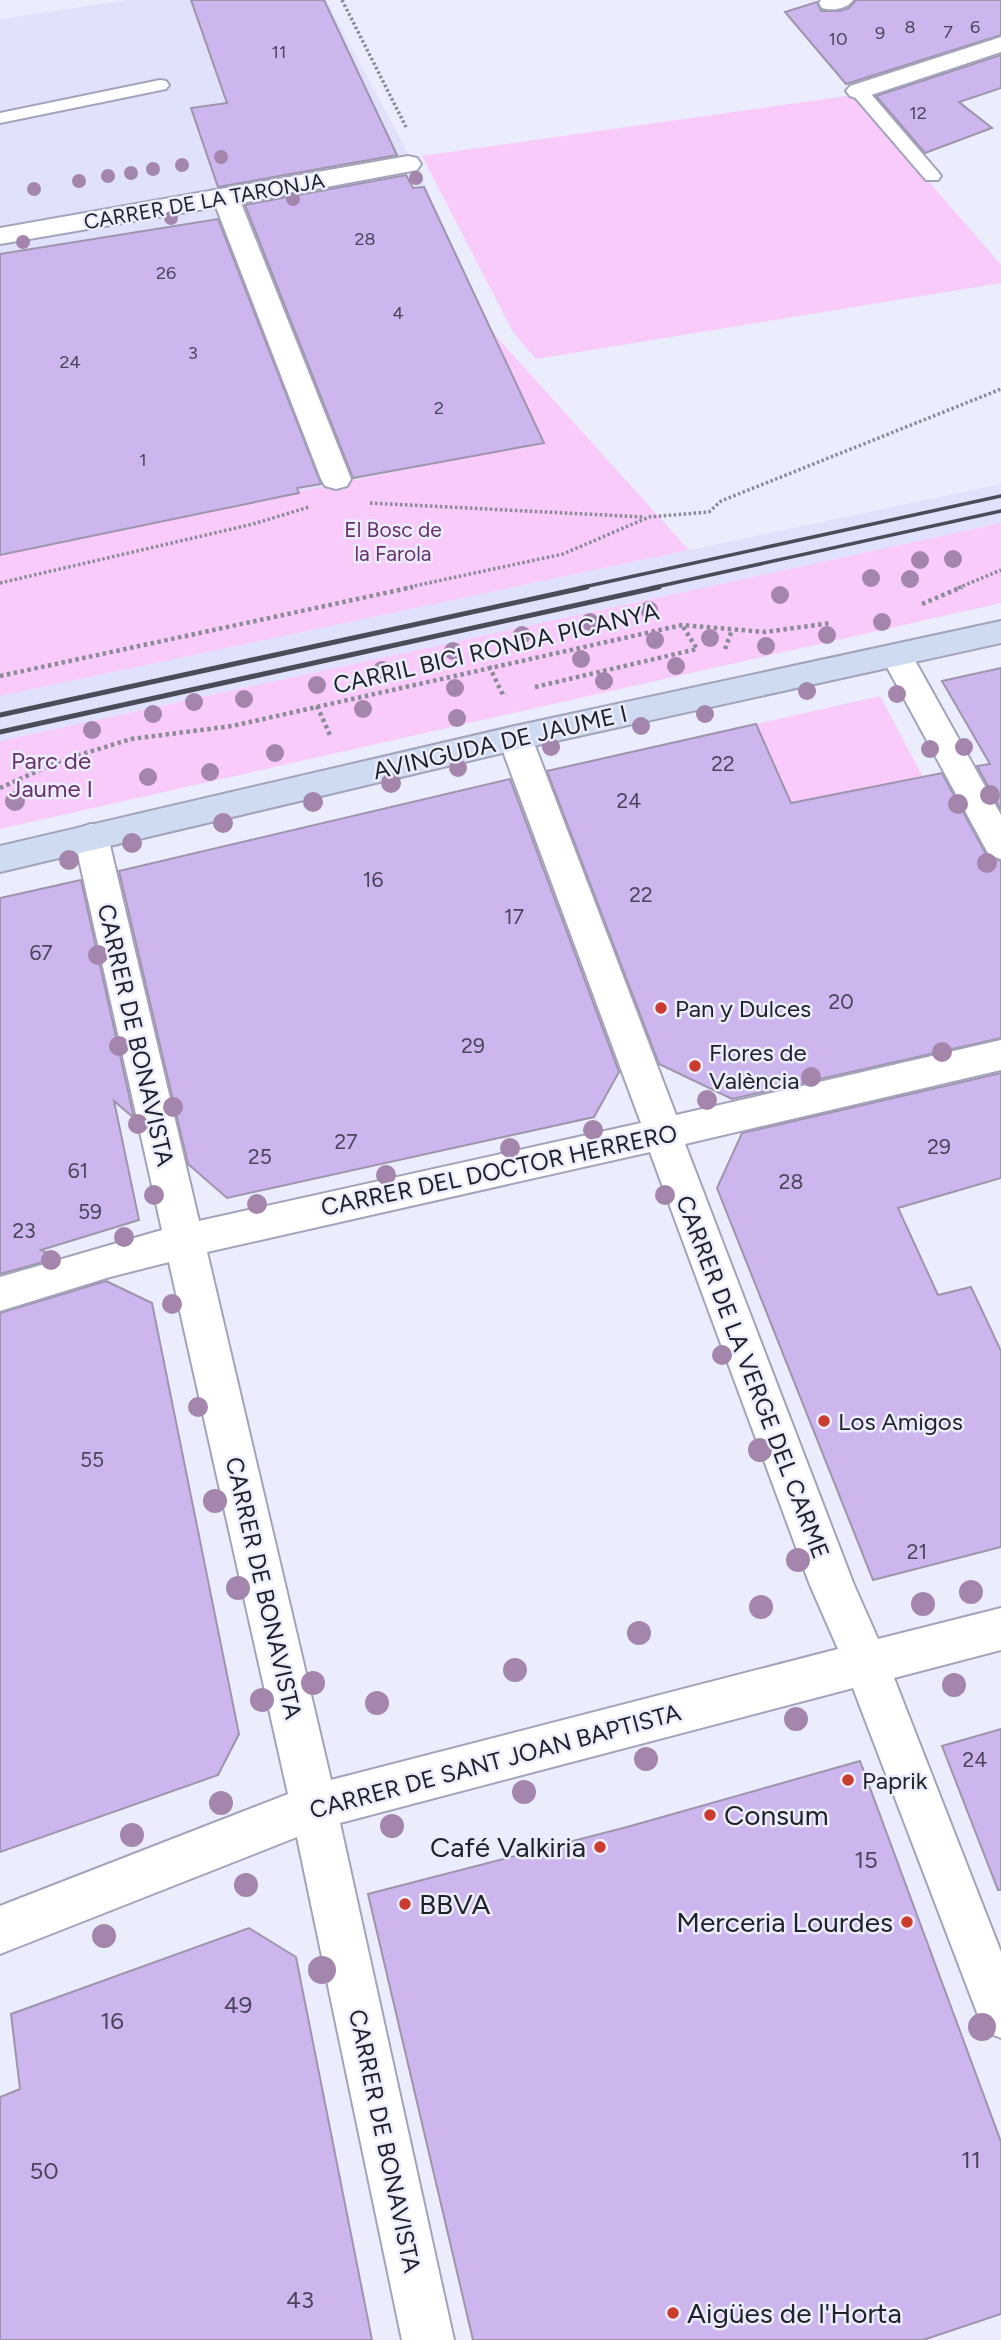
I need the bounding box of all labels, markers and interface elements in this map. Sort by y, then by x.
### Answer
house number: 8 [904,16,916,38]
house number: 6 [970,16,980,38]
house number: 7 [943,21,953,43]
house number: 9 [875,22,885,44]
house number: 10 [829,28,847,50]
house number: 11 [272,41,286,63]
house number: 12 [909,102,927,124]
street label: CARRER DE LA TARONJA [82,168,326,234]
house number: 28 [354,228,376,250]
house number: 26 [156,262,176,284]
house number: 4 [392,302,404,324]
house number: 3 [188,342,198,364]
house number: 24 [59,351,81,373]
house number: 2 [434,397,444,419]
house number: 1 [139,449,147,471]
park label: El Bosc de la Farola [344,517,442,566]
street label: CARRIL BICI RONDA PICANYA [330,596,663,700]
street label: AVINGUDA DE JAUME I [370,699,630,785]
park label: Parc de Jaume I [9,746,93,803]
house number: 22 [711,751,735,776]
house number: 24 [617,788,641,813]
house number: 16 [363,867,383,892]
house number: 22 [629,882,653,907]
street label: CARRER DE BONAVISTA [92,901,180,1170]
house number: 17 [504,904,524,929]
house number: 67 [29,940,53,965]
house number: 20 [828,989,854,1014]
place label: Pan y Dulces [675,994,811,1023]
marker: Pan y Dulces [653,1000,669,1016]
house number: 29 [461,1033,485,1058]
place label: Flores de València [709,1038,807,1095]
marker: Flores de València [687,1058,703,1074]
street label: CARRER DEL DOCTOR HERRERO [318,1118,680,1222]
house number: 27 [334,1129,358,1154]
house number: 29 [927,1134,951,1159]
house number: 25 [248,1144,272,1169]
house number: 61 [68,1158,88,1183]
house number: 28 [779,1169,803,1194]
street label: CARRER DE LA VERGE DEL CARME [670,1191,836,1563]
house number: 59 [78,1199,102,1224]
house number: 23 [12,1218,36,1243]
place label: Los Amigos [838,1407,963,1436]
marker: Los Amigos [816,1413,832,1429]
house number: 55 [80,1447,104,1472]
street label: CARRER DE BONAVISTA [220,1454,308,1723]
house number: 21 [907,1539,927,1564]
street label: CARRER DE SANT JOAN BAPTISTA [306,1697,684,1825]
house number: 24 [963,1747,987,1772]
place label: Paprik [862,1766,928,1795]
marker: Paprik [840,1772,856,1788]
place label: Consum [724,1798,829,1832]
marker: Consum [702,1807,718,1823]
place label: Café Valkiria [430,1830,586,1864]
marker: Café Valkiria [592,1839,608,1855]
house number: 15 [854,1845,878,1874]
place label: BBVA [419,1887,490,1921]
marker: BBVA [397,1896,413,1912]
place label: Merceria Lourdes [676,1905,893,1939]
marker: Merceria Lourdes [899,1914,915,1930]
house number: 49 [224,1990,252,2019]
house number: 16 [100,2006,124,2035]
street label: CARRER DE BONAVISTA [343,2007,427,2276]
house number: 11 [961,2145,981,2174]
house number: 50 [29,2156,59,2185]
house number: 43 [286,2285,314,2314]
place label: Aigües de l'Horta [687,2296,902,2330]
marker: Aigües de l'Horta [665,2305,681,2321]

